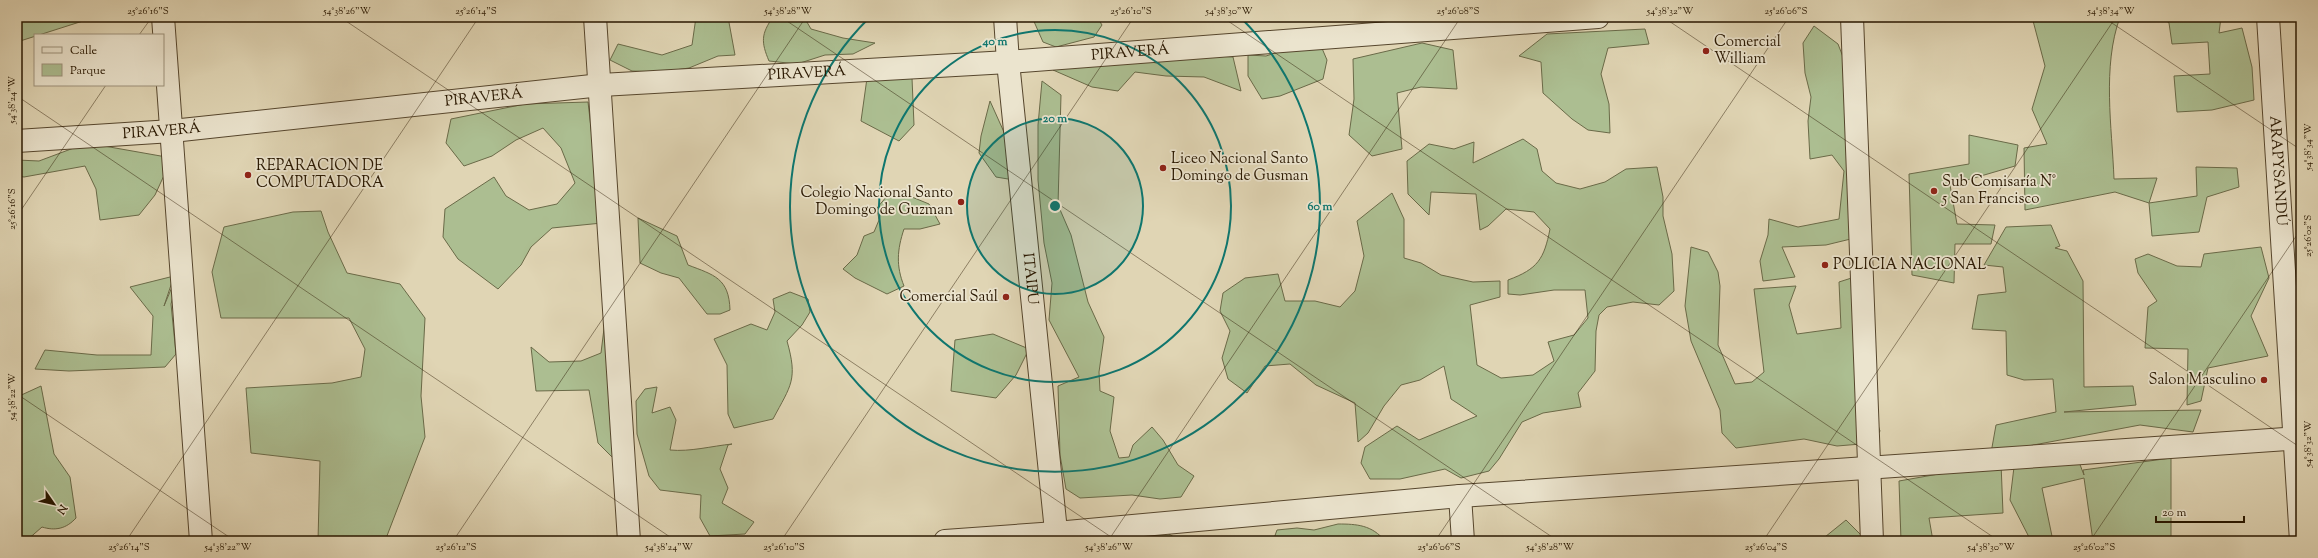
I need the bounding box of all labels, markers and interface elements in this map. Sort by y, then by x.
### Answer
text: 25°26'16"S [127,4,169,19]
text: 54°38'26"W [322,4,371,19]
text: 25°26'14"S [455,4,497,19]
text: 54°38'28"W [763,4,812,19]
text: 25°26'10"S [1110,4,1152,19]
text: 54°38'30"W [1205,4,1252,19]
text: 25°26'08"S [1437,4,1479,19]
text: 54°38'32"W [1646,4,1693,19]
text: 25°26'06"S [1765,4,1807,19]
text: 54°38'34"W [2086,4,2135,19]
place label: Comercial William [1714,32,1781,70]
text: 40 m [982,33,1007,51]
legend [34,34,164,86]
street label: PIRAVERÁ [1090,38,1170,66]
text: Calle [70,42,98,60]
marker: Comercial William [1701,46,1711,56]
street label: PIRAVERÁ [767,60,847,86]
text: Parque [70,62,106,80]
text: 54°38'24"W [5,76,20,125]
street label: PIRAVERÁ [444,82,524,112]
text: 20 m [1043,110,1067,128]
street label: ARAPYSANDÚ [2264,115,2294,226]
street label: PIRAVERÁ [122,116,202,145]
text: 54°38'34"W [2301,123,2316,172]
place label: Liceo Nacional Santo Domingo de Gusman [1171,149,1309,187]
place label: REPARACION DE COMPUTADORA [256,156,384,194]
marker: Liceo Nacional Santo Domingo de Gusman [1158,163,1168,173]
marker: REPARACION DE COMPUTADORA [243,170,253,180]
place label: Sub Comisaría N° 5 San Francisco [1941,172,2056,210]
place label: Colegio Nacional Santo Domingo de Guzman [800,183,953,221]
marker: Sub Comisaría N° 5 San Francisco [1929,186,1939,196]
text: 25°26'16"S [5,188,20,230]
marker: Colegio Nacional Santo Domingo de Guzman [956,197,966,207]
text: 60 m [1308,198,1332,216]
centre of rings [1048,199,1062,213]
text: 25°26'02"S [2301,215,2316,257]
street label: ITAIPU [1017,252,1043,306]
place label: POLICIA NACIONAL [1833,255,1986,276]
marker: POLICIA NACIONAL [1820,260,1830,270]
place label: Comercial Saúl [899,287,998,308]
marker: Comercial Saúl [1001,292,1011,302]
place label: Salon Masculino [2148,370,2256,391]
text: 54°38'22"W [5,373,20,422]
marker: Salon Masculino [2259,375,2269,385]
text: 54°38'32"W [2301,421,2316,468]
north arrow [34,484,74,524]
scale bar [2156,498,2244,524]
text: N [52,500,71,517]
text: 20 m [2162,504,2187,522]
text: 25°26'14"S [108,540,150,555]
text: 54°38'22"W [203,540,252,555]
text: 25°26'12"S [435,540,477,555]
text: 54°38'24"W [644,540,693,555]
text: 25°26'10"S [763,540,805,555]
text: 54°38'26"W [1084,540,1133,555]
text: 25°26'06"S [1418,540,1460,555]
text: 54°38'28"W [1525,540,1574,555]
text: 25°26'04"S [1745,540,1787,555]
text: 54°38'30"W [1967,540,2014,555]
text: 25°26'02"S [2073,540,2115,555]

